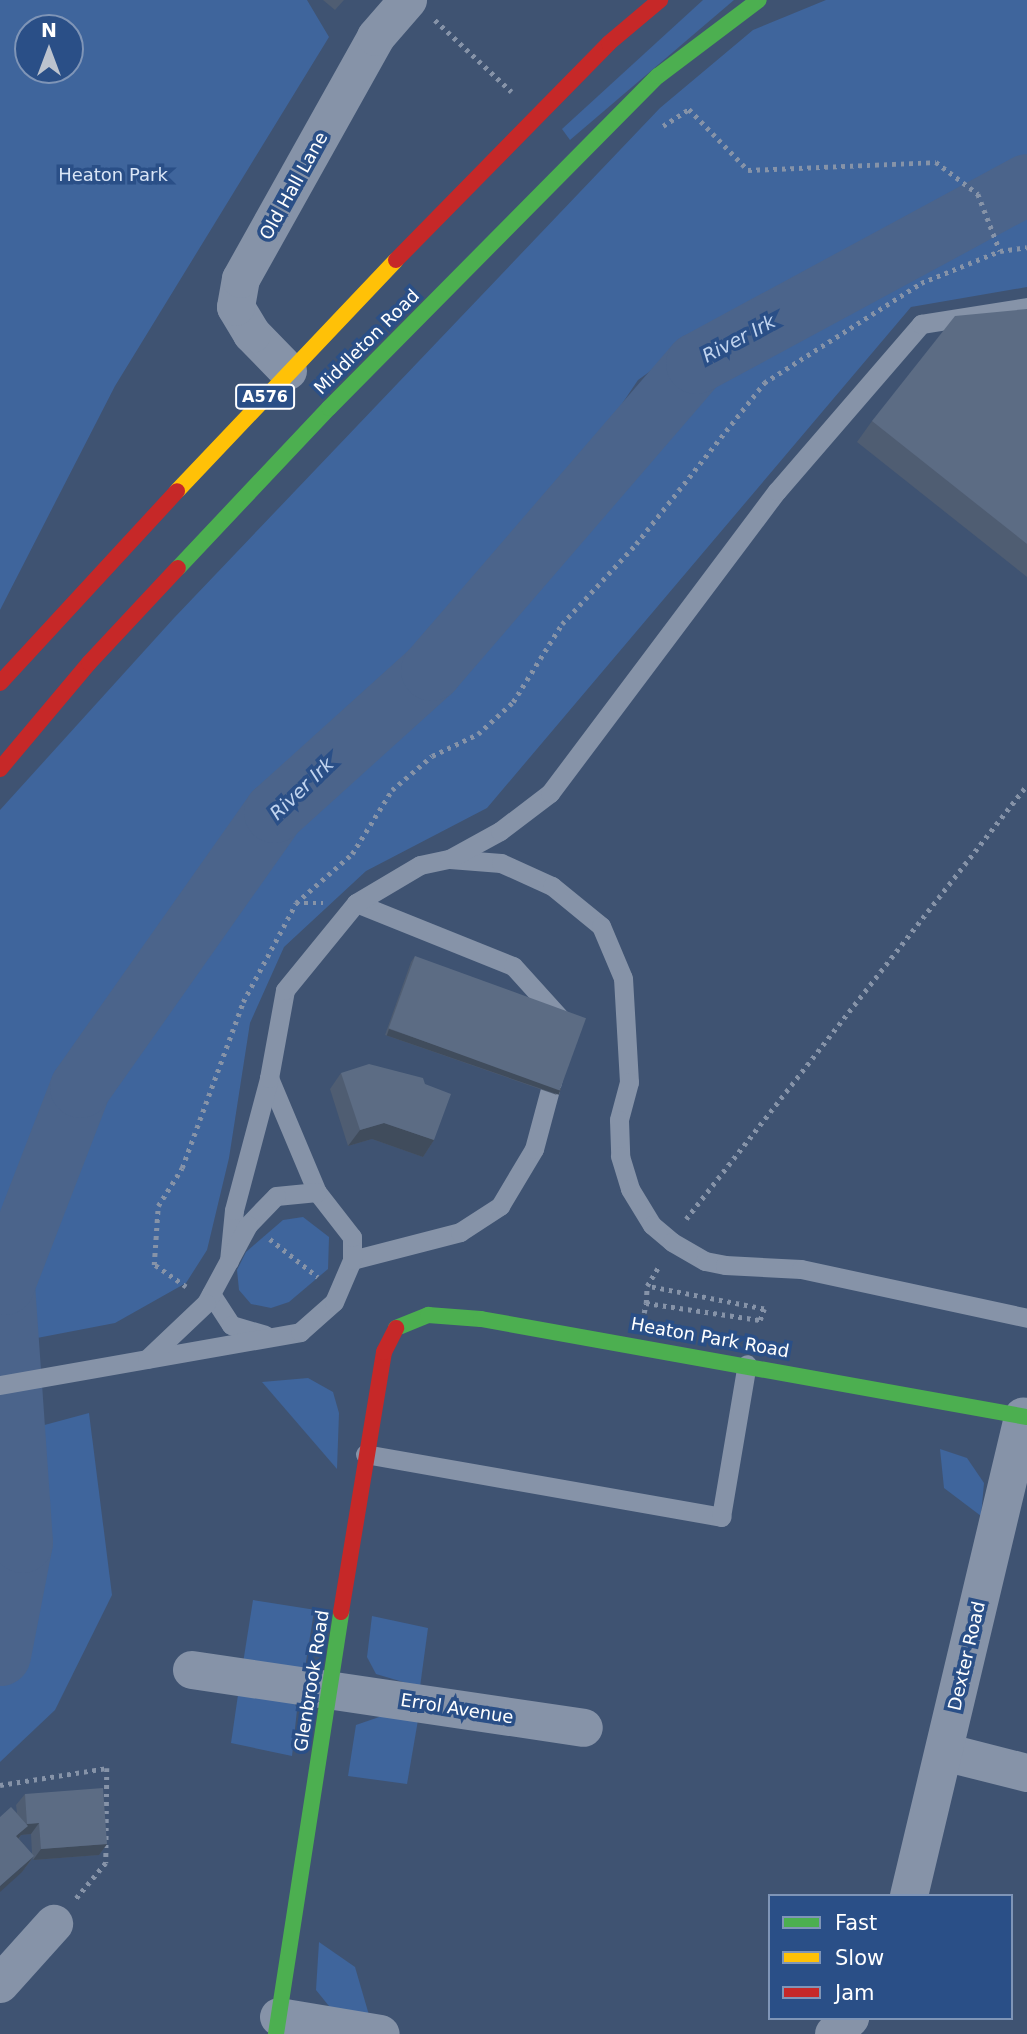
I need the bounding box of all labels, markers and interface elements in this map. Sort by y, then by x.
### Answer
north arrow [14,14,84,84]
text: N [41,19,57,41]
street label: Old Hall Lane [255,128,333,244]
park label: Heaton Park [58,164,168,186]
street label: Middleton Road [310,285,424,399]
water label: River Irk [698,310,780,368]
road number: A576 [233,384,296,410]
water label: River Irk [265,753,339,825]
street label: Heaton Park Road [629,1313,791,1363]
street label: Dexter Road [944,1599,990,1713]
street label: Glenbrook Road [290,1609,334,1753]
street label: Errol Avenue [399,1689,515,1729]
legend [768,1894,1013,2020]
text: Fast [835,1911,877,1935]
text: Slow [835,1946,884,1970]
text: Jam [835,1981,875,2005]

